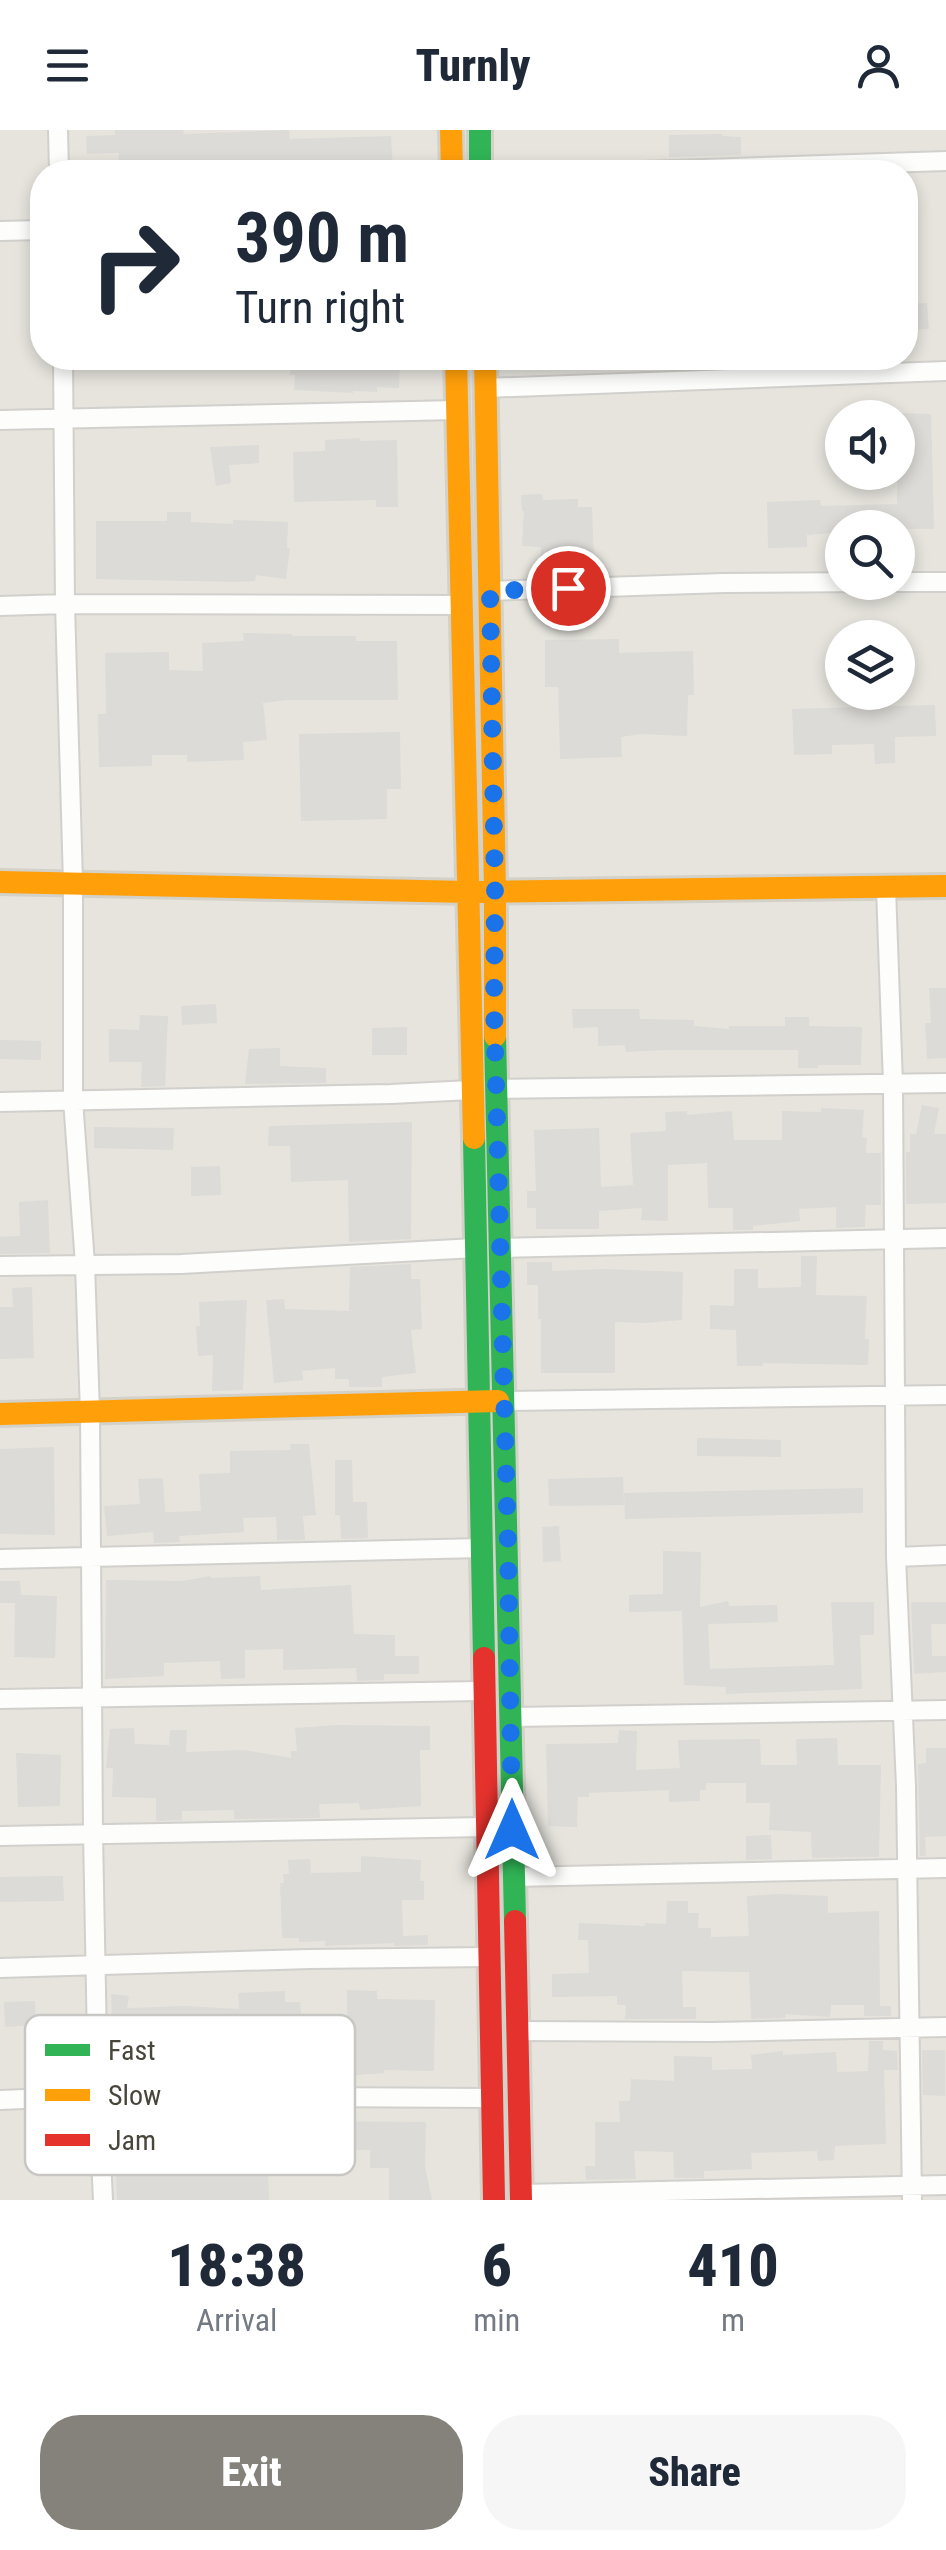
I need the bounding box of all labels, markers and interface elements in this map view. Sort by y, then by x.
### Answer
icon: menu [40,38,95,93]
icon: person [851,38,906,93]
text: Turnly [416,39,530,92]
text: 390 m [235,197,409,279]
icon: right [70,200,200,330]
text: Turn right [235,281,405,334]
map controls [825,400,915,710]
button: sound [825,400,915,490]
button: search [825,510,915,600]
pin [526,546,611,631]
icon: arrive [541,561,596,616]
button: layers [825,620,915,710]
position arrow [460,1778,564,1882]
legend [25,2015,355,2175]
text: Fast [108,2034,155,2067]
text: Slow [108,2079,161,2112]
text: Jam [108,2124,156,2157]
text: 18:38 [167,2230,306,2301]
text: 6 [481,2230,512,2301]
text: 410 [687,2230,779,2301]
text: Arrival [196,2301,277,2339]
text: min [473,2301,520,2339]
text: m [721,2301,745,2339]
button: Exit [40,2415,463,2530]
button: Share [483,2415,906,2530]

